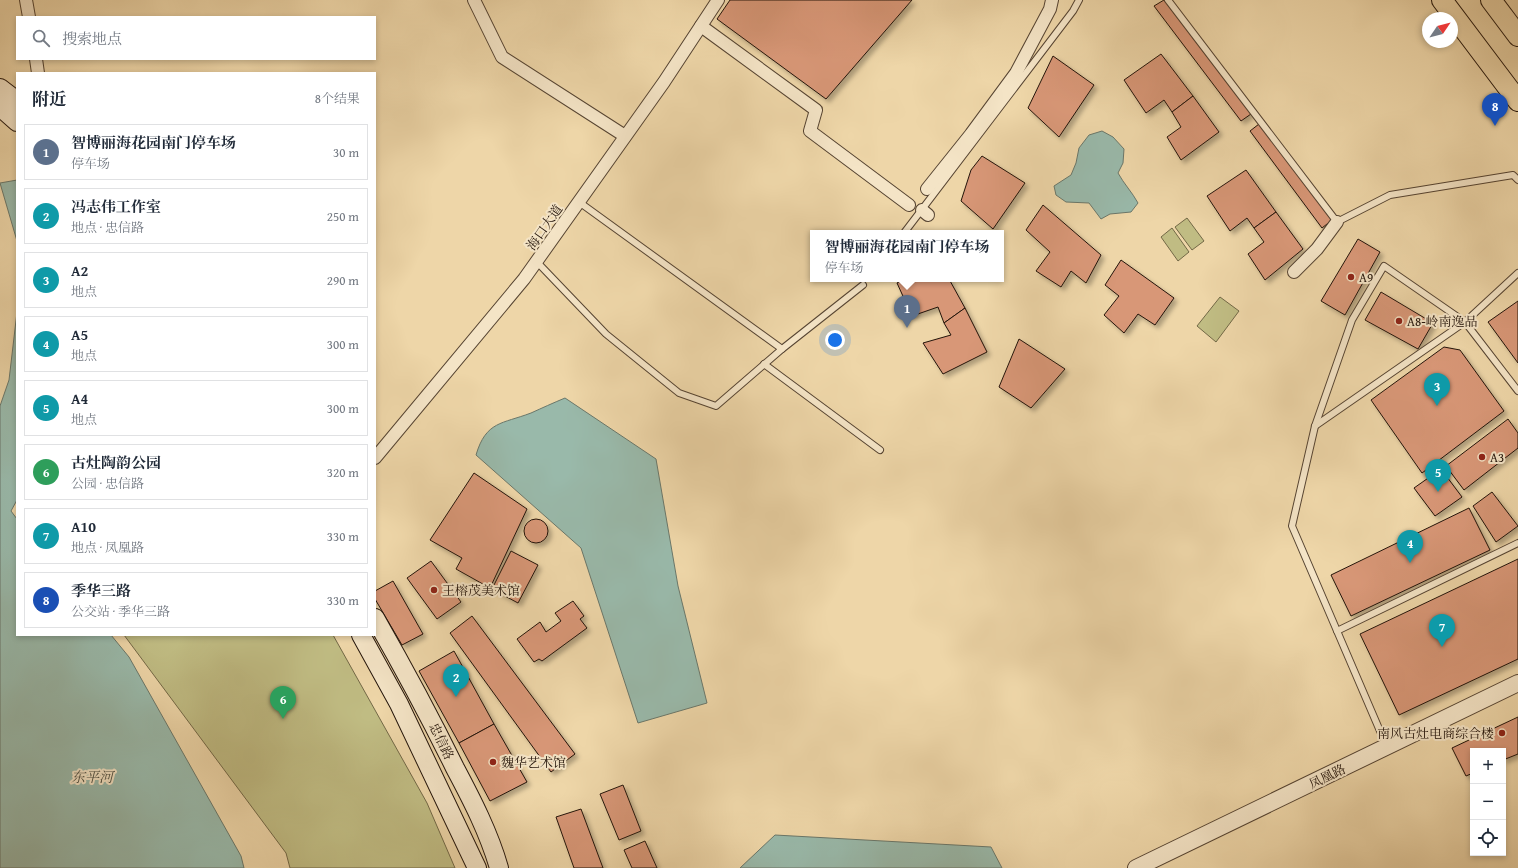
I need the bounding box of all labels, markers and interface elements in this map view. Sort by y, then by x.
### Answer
north arrow [1422,12,1458,48]
search box [16,16,376,60]
icon: search [30,27,52,49]
text: 搜索地点 [62,28,122,49]
text: 附近 [32,86,66,111]
text: 8个结果 [315,89,360,108]
pin: 8 [1482,93,1508,126]
text: 智博丽海花园南门停车场 [71,132,236,153]
text: 1 [43,143,49,162]
text: 30 m [333,143,359,162]
text: 停车场 [71,154,110,173]
text: 冯志伟工作室 [71,196,161,217]
street label: 海口大道 [522,201,567,254]
text: 2 [43,207,49,226]
text: 250 m [327,207,359,226]
text: 地点 · 忠信路 [71,218,144,237]
popup [810,230,1004,282]
text: 智博丽海花园南门停车场 [824,236,990,257]
text: 停车场 [824,258,864,277]
text: A2 [71,260,88,281]
place label: A9 [1359,268,1373,287]
text: 3 [43,271,49,290]
text: 290 m [327,271,359,290]
marker: A9 [1346,272,1356,282]
text: 地点 [71,282,97,301]
pin: 1 [894,295,920,328]
place label: A8-岭南逸品 [1407,312,1478,331]
marker: A8-岭南逸品 [1394,316,1404,326]
text: A5 [71,324,88,345]
your location [825,330,845,350]
text: 4 [43,335,49,354]
text: 300 m [327,335,359,354]
text: 地点 [71,346,97,365]
pin: 3 [1424,373,1450,406]
text: A4 [71,388,88,409]
text: 5 [43,399,49,418]
text: 300 m [327,399,359,418]
text: 地点 [71,410,97,429]
place label: A3 [1490,448,1504,467]
text: 古灶陶韵公园 [71,452,161,473]
marker: A3 [1477,452,1487,462]
pin: 5 [1425,459,1451,492]
text: 6 [43,463,49,482]
text: 320 m [327,463,359,482]
text: 公园 · 忠信路 [71,474,144,493]
text: A10 [71,516,96,537]
text: 7 [43,527,49,546]
text: 330 m [327,527,359,546]
pin: 4 [1397,530,1423,563]
text: 地点 · 凤凰路 [71,538,144,557]
text: 季华三路 [71,580,131,601]
place label: 王榕茂美术馆 [442,581,520,600]
marker: 王榕茂美术馆 [429,585,439,595]
text: 8 [43,591,49,610]
text: 330 m [327,591,359,610]
text: 公交站 · 季华三路 [71,602,170,621]
pin: 7 [1429,614,1455,647]
pin: 2 [443,664,469,697]
pin: 6 [270,686,296,719]
street label: 忠信路 [424,720,459,763]
place label: 南风古灶电商综合楼 [1377,724,1494,743]
marker: 南风古灶电商综合楼 [1497,728,1507,738]
map controls [1470,748,1506,856]
button: + [1470,748,1506,784]
place label: 魏华艺术馆 [501,753,566,772]
marker: 魏华艺术馆 [488,757,498,767]
street label: 凤凰路 [1306,759,1349,794]
water label: 东平河 [71,767,116,787]
button: − [1470,784,1506,820]
button: locate [1470,820,1506,856]

